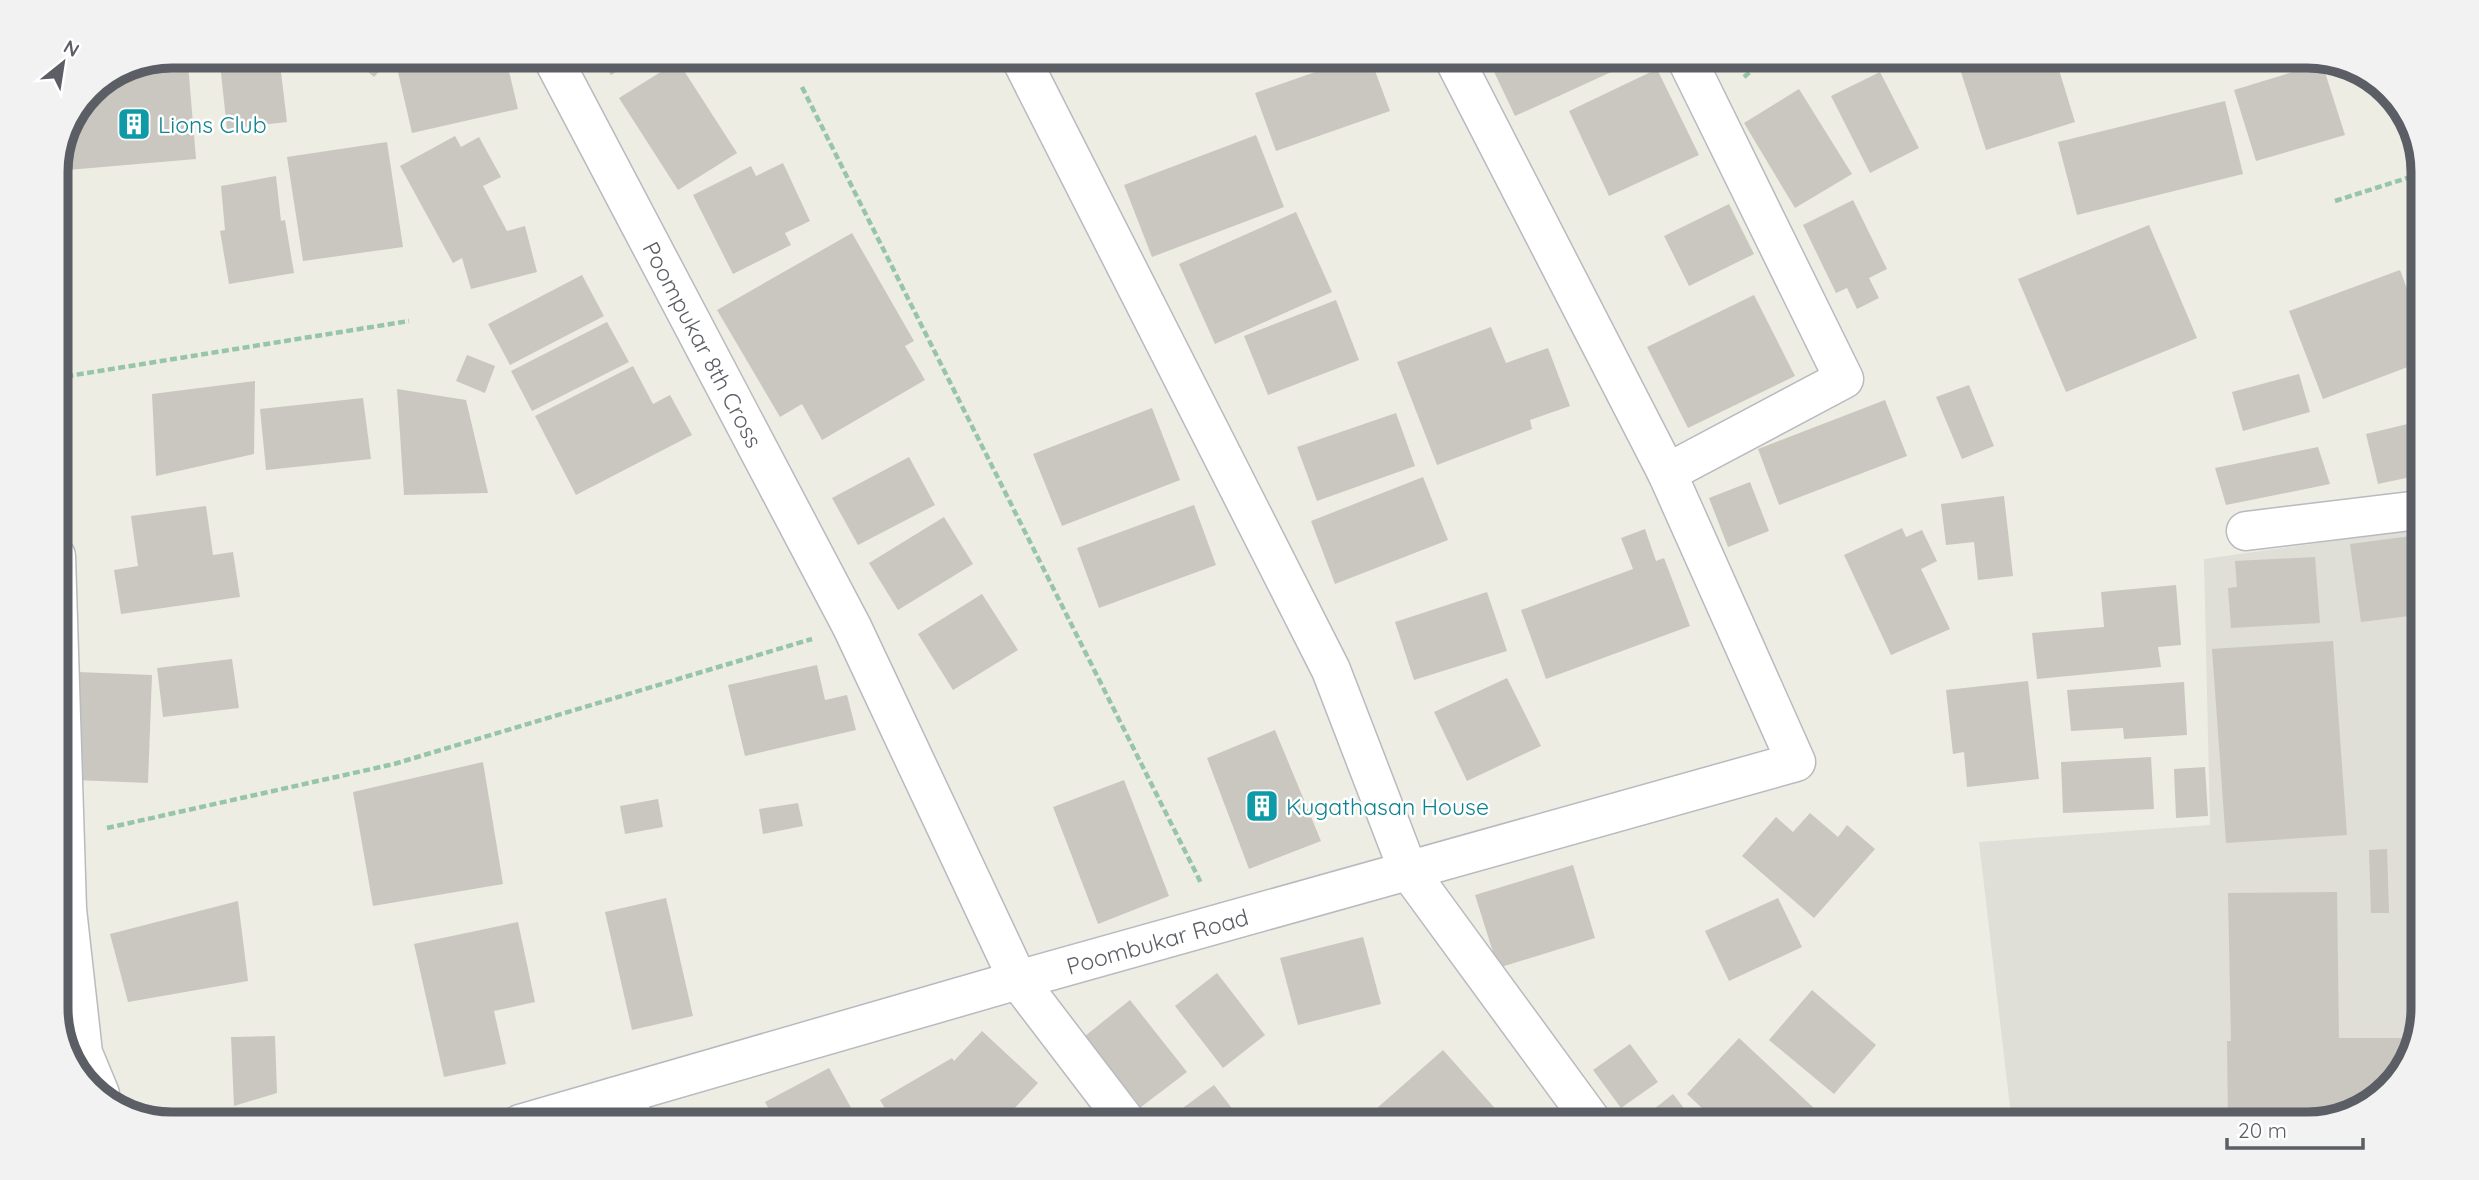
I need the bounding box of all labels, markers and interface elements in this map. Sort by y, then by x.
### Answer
north arrow [28,28,98,98]
text: N [59,34,84,62]
building icon: Lions Club [115,105,153,143]
place label: Lions Club [158,110,267,139]
street label: Poompukar 8th Cross [637,236,769,452]
building icon: Kugathasan House [1243,787,1281,825]
place label: Kugathasan House [1286,792,1489,821]
street label: Poombukar Road [1063,902,1252,980]
scale bar [2227,1106,2364,1150]
text: 20 m [2238,1117,2287,1143]

